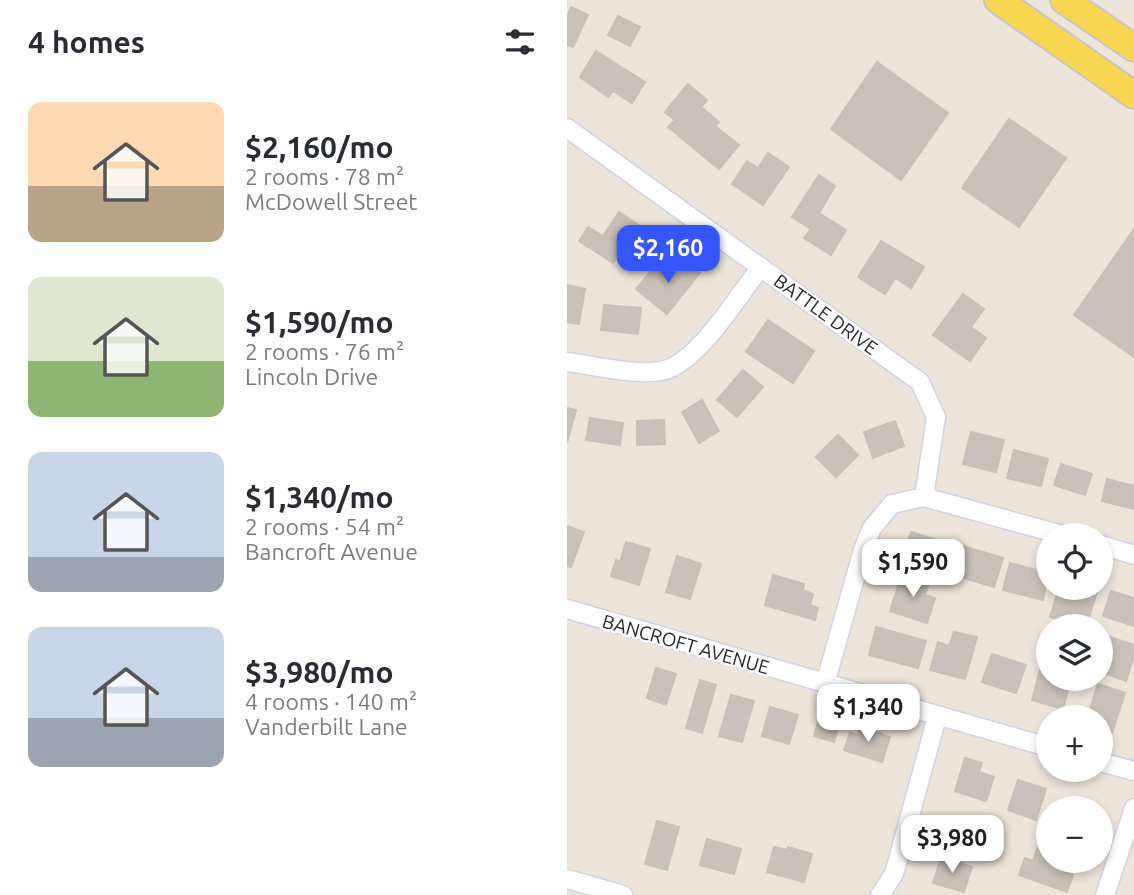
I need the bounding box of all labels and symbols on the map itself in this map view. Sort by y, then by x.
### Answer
pin: $2,160 [611,226,725,285]
street label: BATTLE DRIVE [770,269,882,359]
pin: $1,590 [856,540,970,599]
street label: BANCROFT AVENUE [600,610,772,678]
pin: $1,340 [811,684,925,744]
pin: $3,980 [895,816,1009,875]

